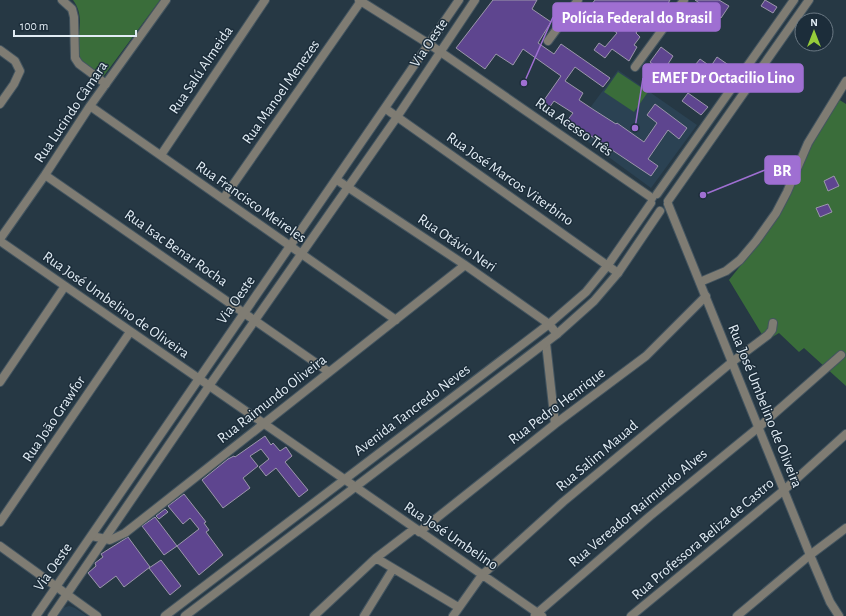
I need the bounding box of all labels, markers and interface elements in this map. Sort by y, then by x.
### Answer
callout: Polícia Federal do Brasil [553,3,720,31]
text: Polícia Federal do Brasil [562,10,712,26]
scale bar [14,12,136,38]
north arrow [794,12,834,52]
street label: Via Oeste [407,16,451,70]
text: N [810,17,818,28]
text: 100 m [20,20,48,32]
street label: Rua Salú Almeida [166,23,236,117]
street label: Rua Manoel Menezes [239,37,323,147]
street label: Rua Lucindo Câmara [32,59,110,165]
callout: EMEF Dr Octacilio Lino [643,64,803,92]
text: EMEF Dr Octacilio Lino [651,70,795,86]
street label: Rua Acesso Três [533,95,615,159]
street label: Rua José Marcos Viterbino [444,130,576,228]
callout: BR [765,156,800,184]
street label: Rua Francisco Meireles [193,158,309,246]
text: BR [773,163,792,179]
street label: Rua Isac Benar Rocha [122,207,230,289]
street label: Rua Otávio Neri [415,211,499,275]
street label: Rua José Umbelino de Oliveira [40,249,192,361]
street label: Via Oeste [214,273,258,327]
street label: Rua José Umbelino de Oliveira [725,322,805,490]
street label: Rua Raimundo Oliveira [215,352,329,446]
street label: Avenida Tancredo Neves [351,361,473,459]
street label: Rua Pedro Henrique [506,365,608,447]
street label: Rua João Grawfor [20,373,88,465]
street label: Rua Salim Mauad [553,417,641,494]
street label: Rua Vereador Raimundo Alves [566,446,710,570]
street label: Rua Professora Beliza de Castro [629,475,777,603]
street label: Rua José Umbelino [401,499,501,573]
street label: Via Oeste [31,540,75,594]

